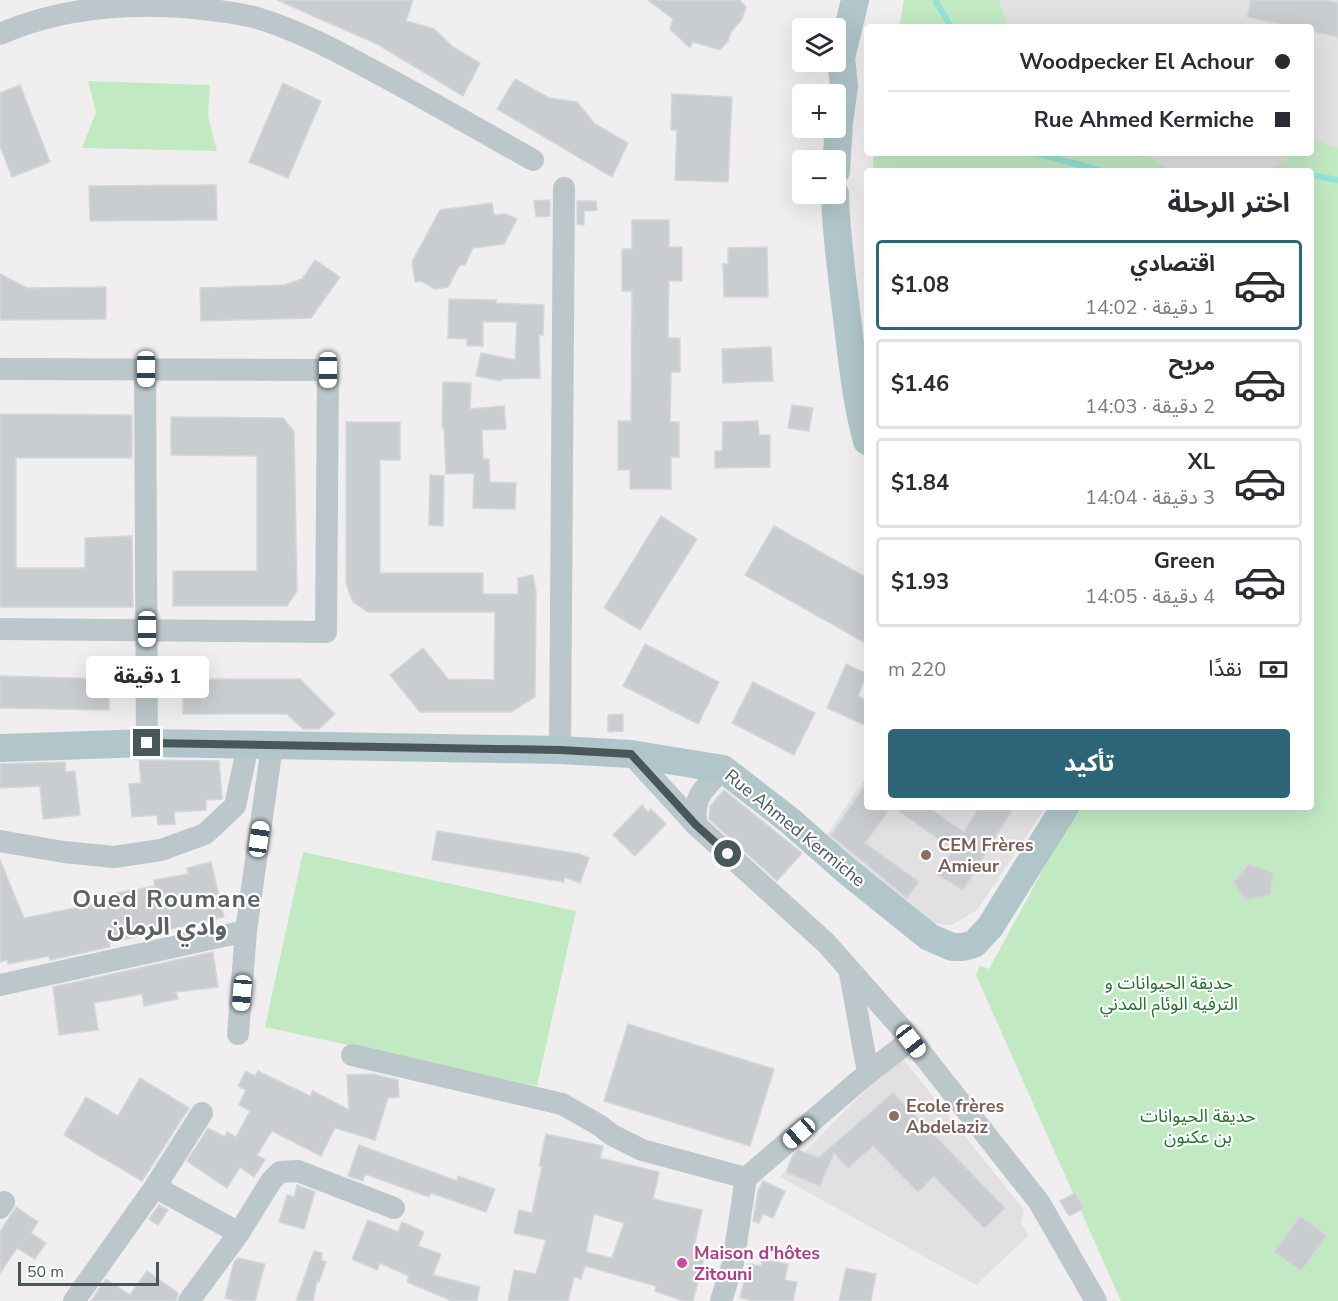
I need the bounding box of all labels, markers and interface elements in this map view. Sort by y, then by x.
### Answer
map controls [792,18,846,204]
button: layers [792,18,846,72]
text: Woodpecker El Achour [1019,47,1254,77]
button: + [792,84,846,138]
text: Rue Ahmed Kermiche [1034,105,1254,135]
button: − [792,150,846,204]
text: اختر الرحلة [1167,185,1290,222]
text: اقتصادي [1130,249,1215,279]
icon: car [1233,258,1287,312]
text: $1.08 [891,270,949,300]
text: 1 دقيقة · 14:02 [1085,294,1215,321]
text: مريح [1169,348,1215,378]
car [137,351,155,387]
car [319,352,337,388]
icon: car [1233,357,1287,411]
text: $1.46 [891,369,949,399]
text: 2 دقيقة · 14:03 [1085,393,1215,420]
text: XL [1188,447,1215,477]
icon: car [1233,456,1287,510]
text: $1.84 [891,468,949,498]
text: 3 دقيقة · 14:04 [1085,484,1215,511]
text: Green [1154,546,1215,576]
icon: car [1233,555,1287,609]
text: $1.93 [891,567,949,597]
text: 4 دقيقة · 14:05 [1085,583,1215,610]
car [138,611,156,647]
icon: cash [1257,653,1290,686]
text: نقدًا [1208,654,1242,684]
callout: 1 دقيقة [86,656,208,698]
text: 220 m [888,656,946,683]
text: 1 دقيقة [114,663,181,690]
route end [133,729,160,756]
button: تأكيد [888,729,1290,798]
street label: Rue Ahmed Kermiche [720,764,870,892]
car [248,820,270,858]
place label: CEM Frères Amieur [938,833,1034,878]
route start [714,840,741,867]
marker: CEM Frères Amieur [919,848,933,862]
district label: Oued Roumane وادي الرمان [72,883,262,947]
park label: حديقة الحيوانات و الترفيه الوئام المدني [1100,971,1238,1018]
car [231,974,253,1012]
car [893,1021,929,1061]
place label: Ecole frères Abdelaziz [906,1094,1005,1139]
park label: حديقة الحيوانات بن عكنون [1140,1104,1256,1149]
marker: Ecole frères Abdelaziz [887,1109,901,1123]
car [780,1114,818,1152]
place label: Maison d'hôtes Zitouni [694,1241,820,1286]
marker: Maison d'hôtes Zitouni [675,1256,689,1270]
scale bar [18,1259,159,1286]
text: 50 m [27,1261,64,1283]

